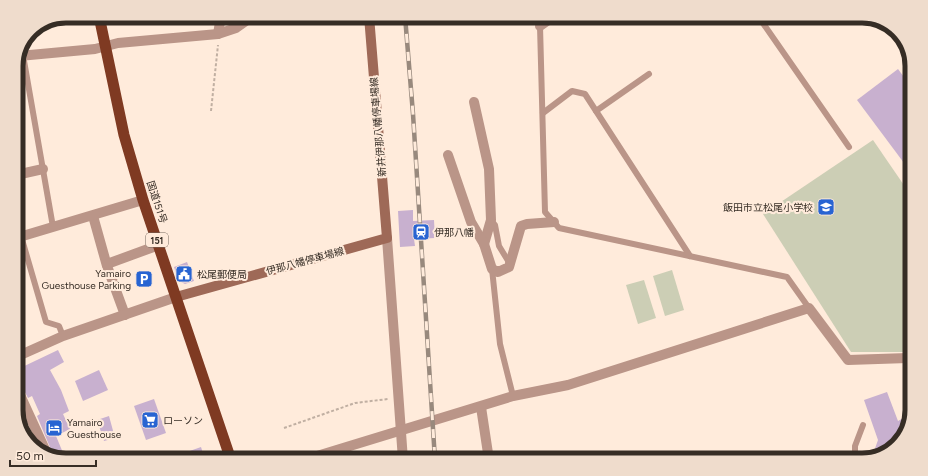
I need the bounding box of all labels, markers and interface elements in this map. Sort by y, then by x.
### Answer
street label: 新井伊那八幡停車場線 [367,77,389,177]
street label: 国道151号 [144,179,170,225]
school or university icon: 飯田市立松尾小学校 [816,197,836,217]
place label: 飯田市立松尾小学校 [723,201,813,214]
station icon: 伊那八幡 [411,222,431,242]
place label: 伊那八幡 [434,226,474,239]
road number: 151 [146,233,168,247]
street label: 伊那八幡停車場線 [265,244,345,278]
public building icon: 松尾郵便局 [174,264,194,284]
place label: Yamairo Guesthouse Parking [42,267,131,292]
place label: 松尾郵便局 [197,268,247,281]
parking icon: Yamairo Guesthouse Parking [134,269,154,289]
supermarket icon: ローソン [140,410,160,430]
place label: ローソン [163,414,203,427]
place label: Yamairo Guesthouse [67,416,122,441]
hotel icon: Yamairo Guesthouse [44,418,64,438]
scale bar [10,442,96,468]
text: 50 m [16,449,44,463]

